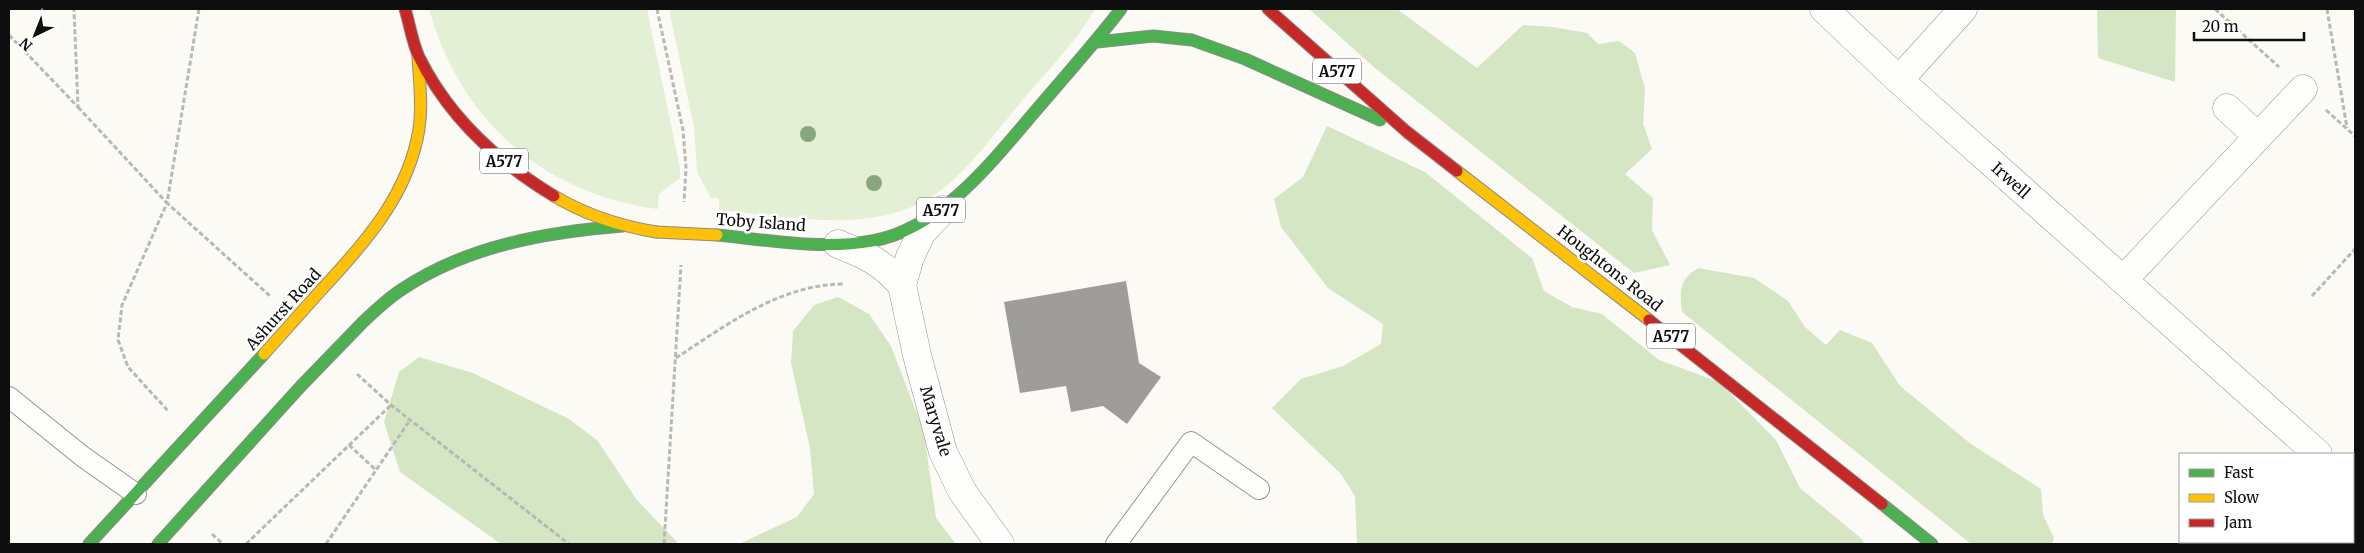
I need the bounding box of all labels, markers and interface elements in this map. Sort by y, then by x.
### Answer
north arrow [10,10,60,60]
scale bar [2194,10,2304,42]
text: 20 m [2202,17,2239,36]
text: N [16,34,36,55]
road number: A577 [1313,58,1361,84]
road number: A577 [480,148,528,174]
street label: Irwell [1988,158,2034,203]
road number: A577 [917,198,965,222]
street label: Toby Island [716,209,807,235]
street label: Houghtons Road [1553,221,1667,315]
street label: Ashurst Road [241,264,325,355]
road number: A577 [1647,324,1695,348]
street label: Maryvale [916,383,956,459]
legend [2179,453,2354,543]
text: Fast [2224,463,2254,482]
text: Slow [2224,488,2259,507]
text: Jam [2223,513,2252,532]

